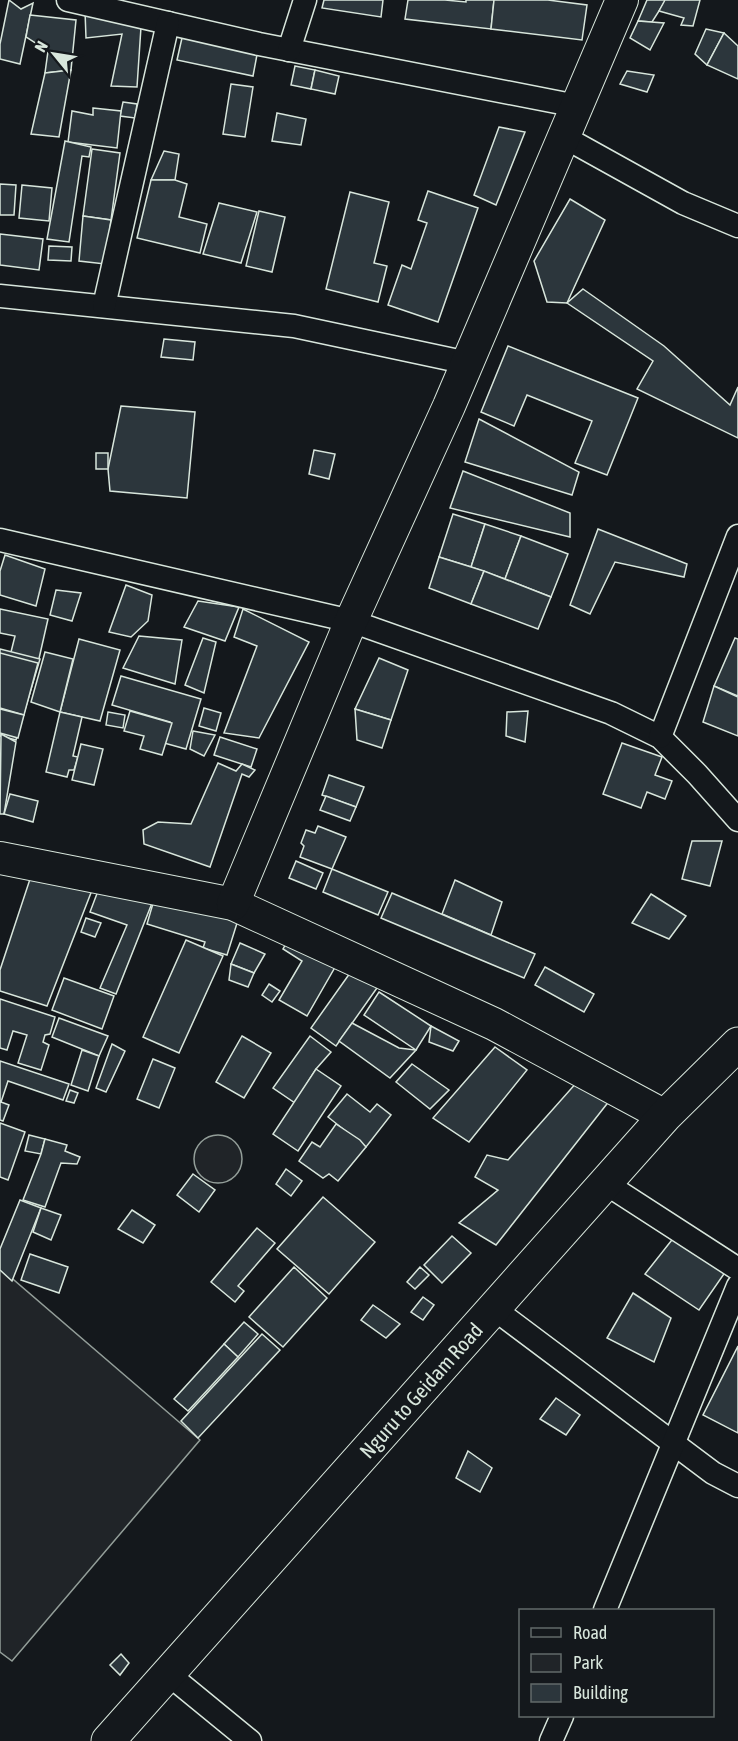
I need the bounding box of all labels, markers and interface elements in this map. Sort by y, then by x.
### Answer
north arrow [24,24,84,84]
text: N [31,38,51,55]
street label: Nguru to Geidam Road [354,1318,487,1463]
legend [519,1609,714,1717]
text: Road [573,1622,607,1643]
text: Park [573,1652,603,1673]
text: Building [573,1682,628,1703]

